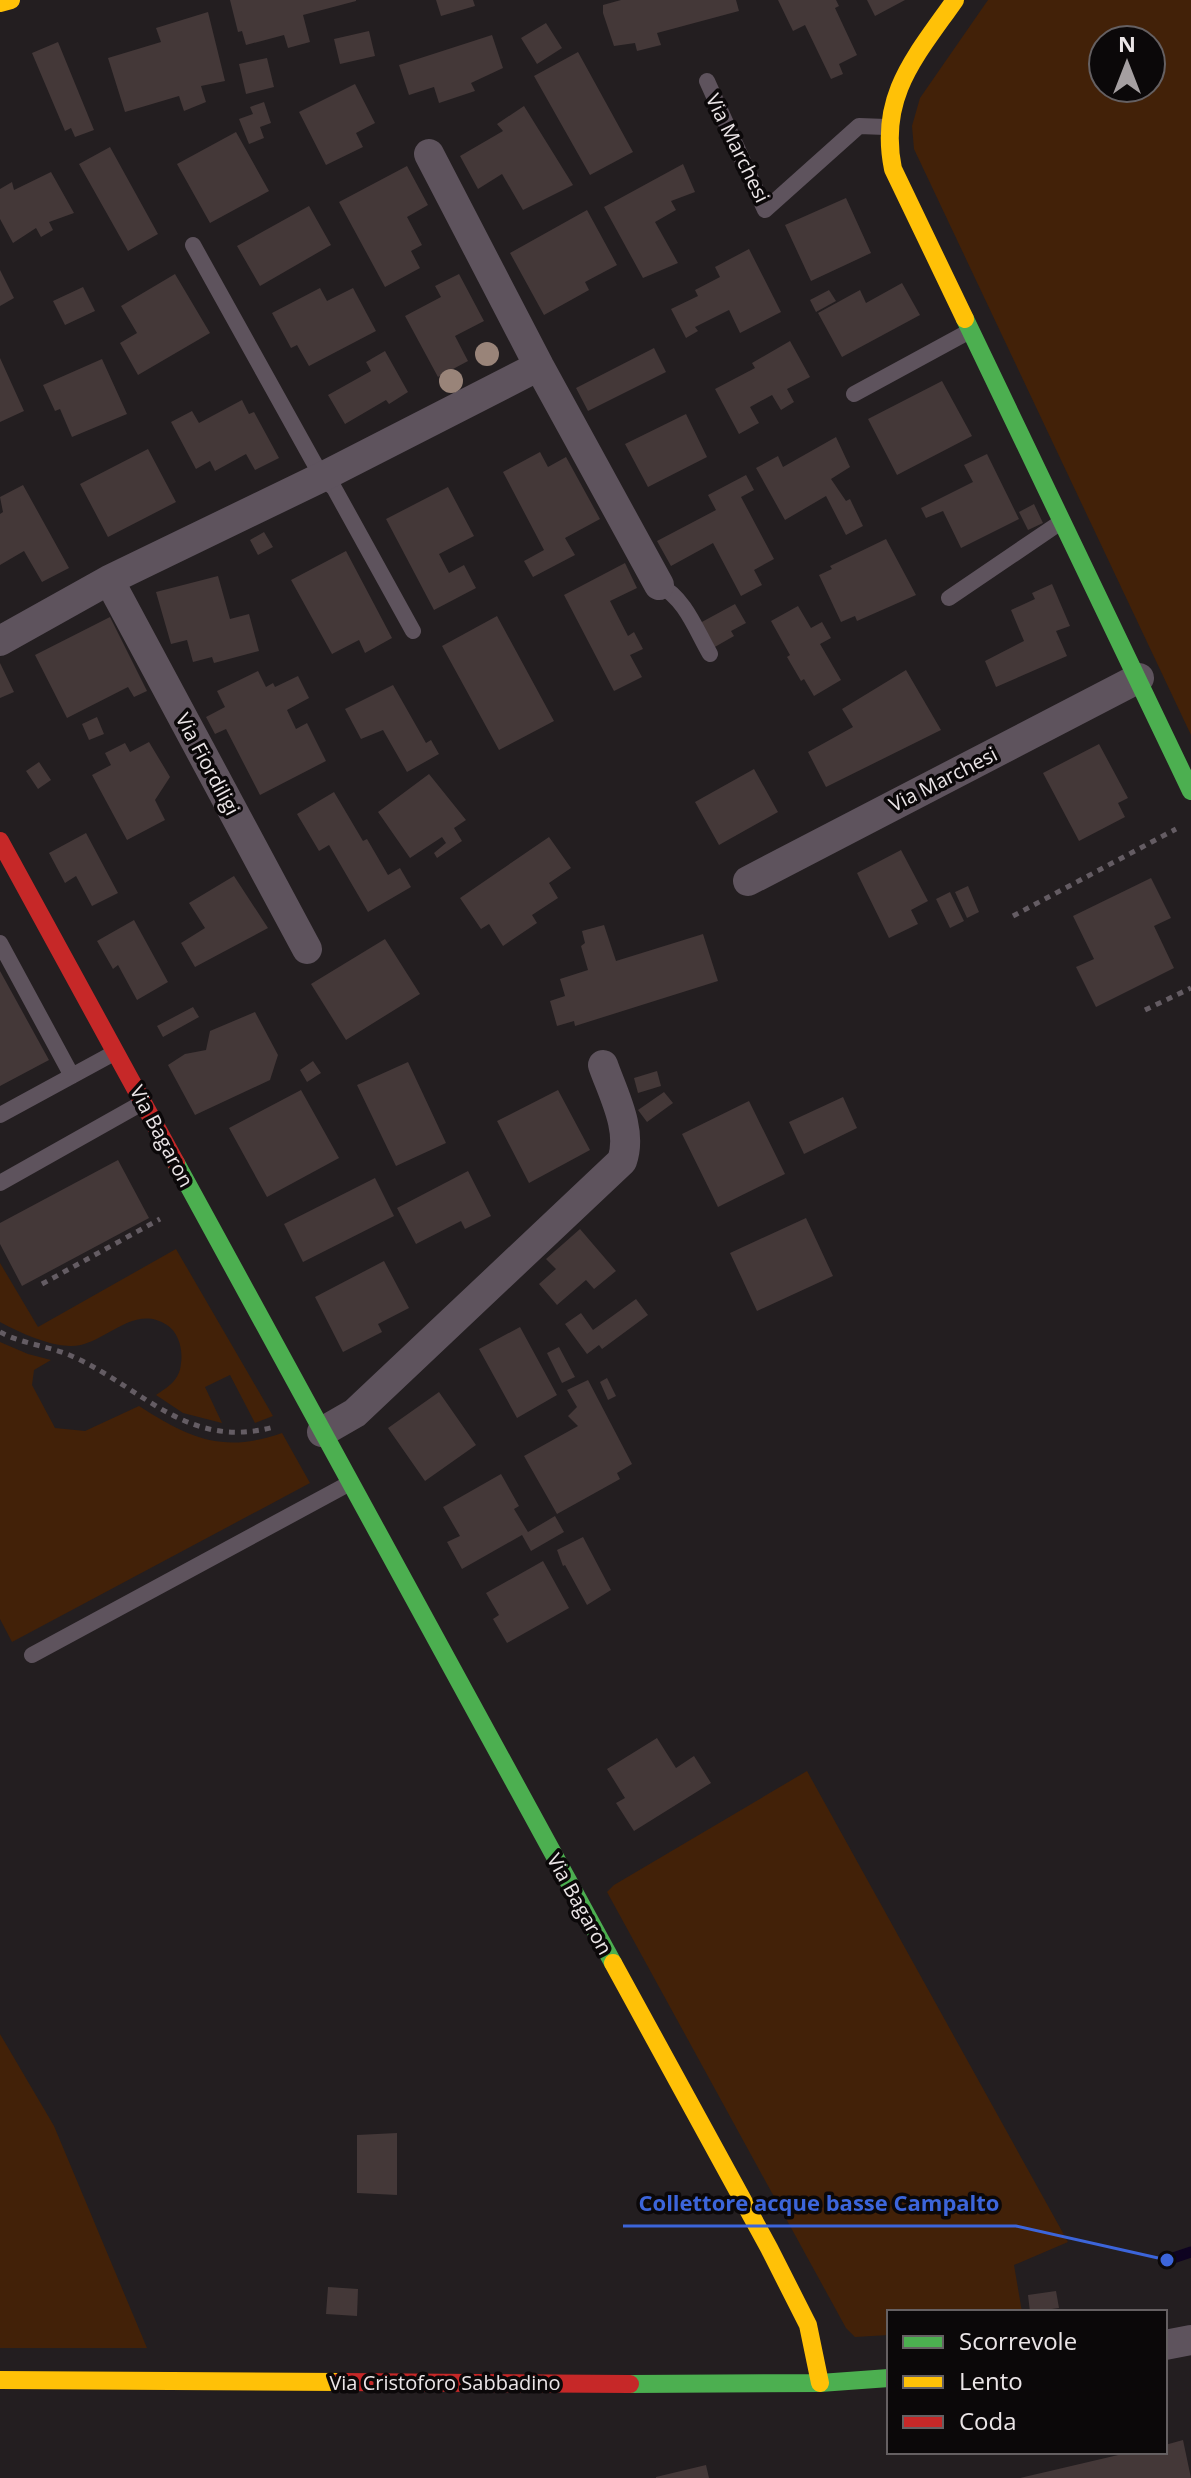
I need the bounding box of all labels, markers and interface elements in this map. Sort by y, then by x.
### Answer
north arrow [1087,24,1167,104]
text: N [1118,28,1136,58]
street label: Via Marchesi [700,89,776,207]
street label: Via Fiordiligi [170,708,246,820]
street label: Via Marchesi [884,740,1002,818]
street label: Via Bagaron [124,1080,200,1192]
street label: Via Bagaron [541,1849,619,1959]
callout: Collettore acque basse Campalto [623,2180,1016,2226]
text: Collettore acque basse Campalto [639,2187,999,2217]
legend [887,2310,1167,2454]
text: Scorrevole [959,2324,1077,2357]
text: Lento [959,2364,1023,2397]
street label: Via Cristoforo Sabbadino [329,2369,561,2396]
text: Coda [959,2404,1017,2437]

